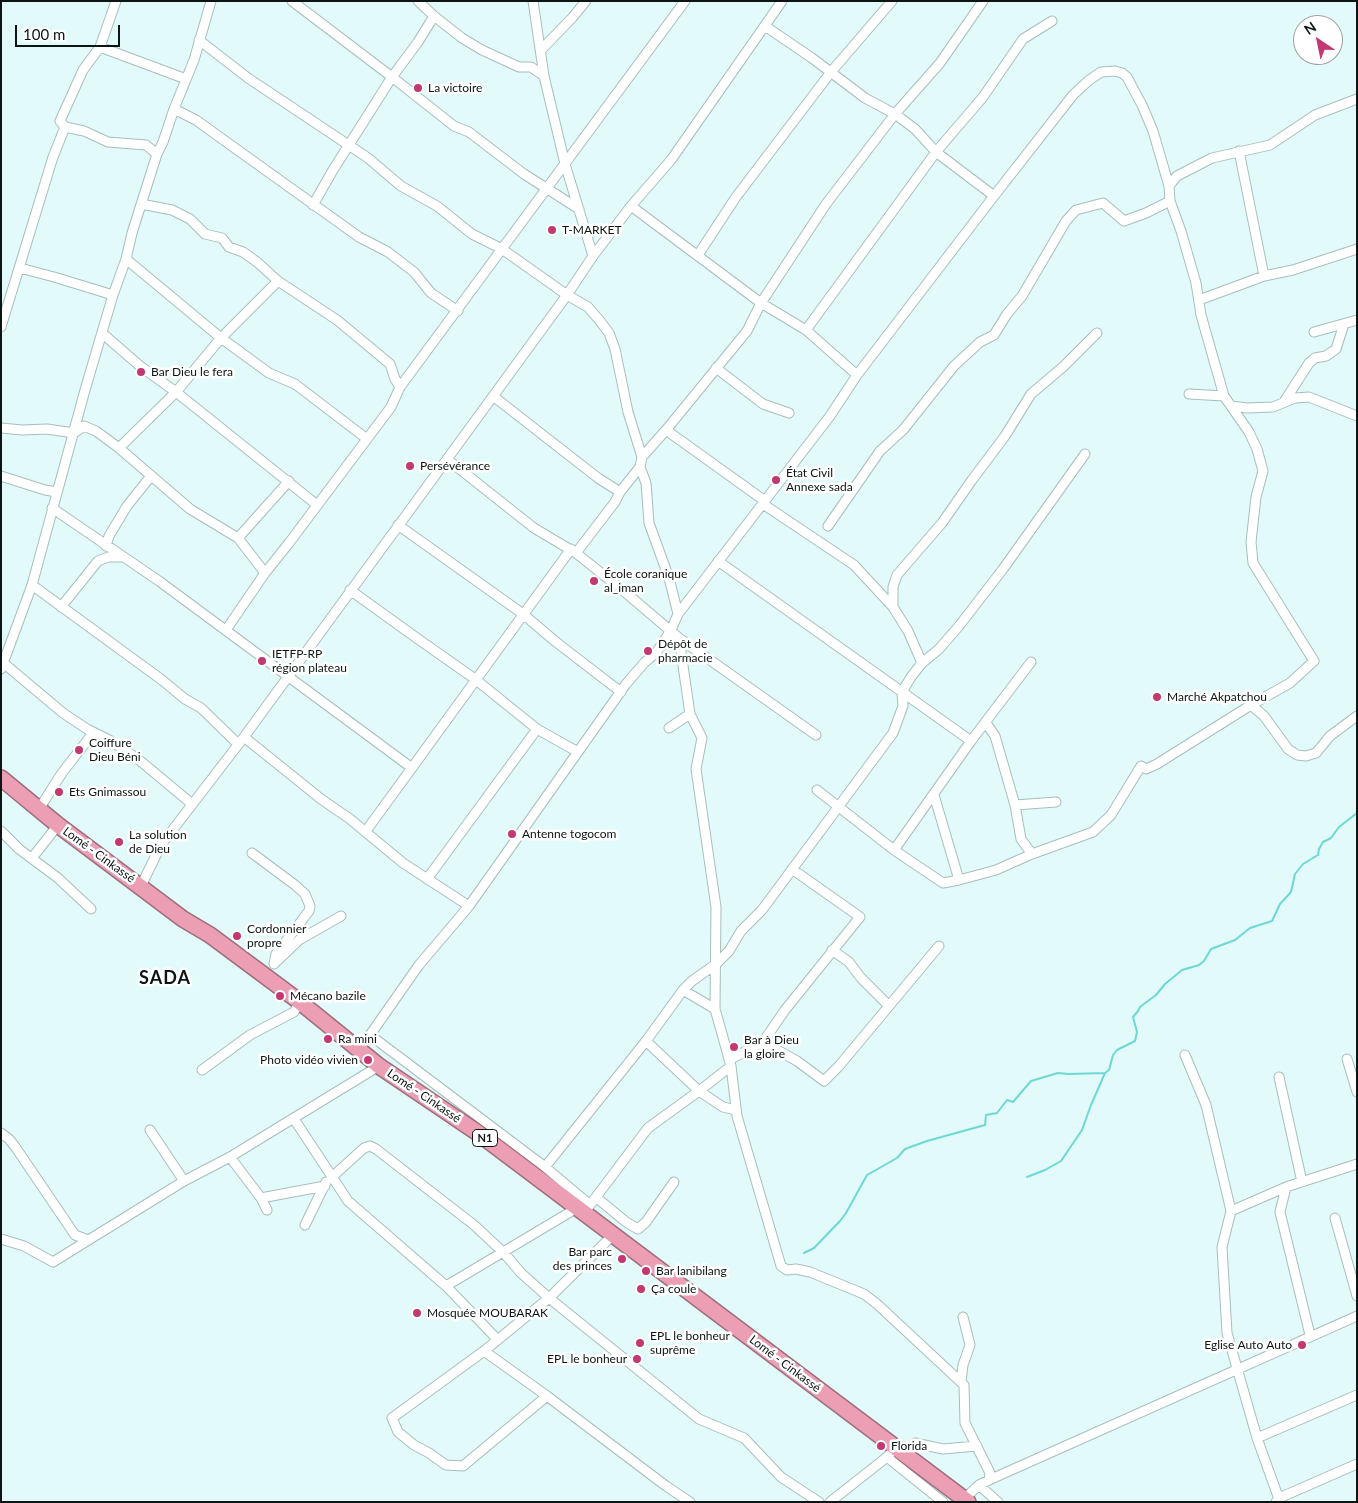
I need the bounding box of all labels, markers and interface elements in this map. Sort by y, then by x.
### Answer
scale bar [18,15,122,47]
north arrow [1293,15,1343,65]
text: N [1301,18,1319,38]
text: 100 m [23,25,65,43]
place label: La victoire [428,81,482,95]
marker: La victoire [412,82,424,94]
place label: T-MARKET [562,223,622,237]
marker: T-MARKET [546,224,558,236]
place label: Bar Dieu le fera [151,365,233,379]
marker: Bar Dieu le fera [135,366,147,378]
place label: Persévérance [420,459,490,473]
marker: Persévérance [404,460,416,472]
place label: État Civil Annexe sada [786,466,853,494]
marker: État Civil Annexe sada [770,474,782,486]
place label: École coranique al_iman [604,567,687,595]
marker: École coranique al_iman [588,575,600,587]
place label: Dépôt de pharmacie [658,637,713,665]
marker: Dépôt de pharmacie [642,645,654,657]
place label: IETFP-RP région plateau [272,647,347,675]
marker: IETFP-RP région plateau [256,655,268,667]
place label: Marché Akpatchou [1167,690,1267,704]
marker: Marché Akpatchou [1151,691,1163,703]
place label: Coiffure Dieu Béni [89,736,141,764]
marker: Coiffure Dieu Béni [73,744,85,756]
place label: Ets Gnimassou [69,785,146,799]
marker: Ets Gnimassou [53,786,65,798]
street label: Lomé - Cinkassé [60,824,138,886]
place label: Antenne togocom [522,827,616,841]
place label: La solution de Dieu [129,828,187,856]
marker: Antenne togocom [506,828,518,840]
marker: La solution de Dieu [113,836,125,848]
place label: Cordonnier propre [247,922,306,950]
marker: Cordonnier propre [231,930,243,942]
district label: SADA [139,967,191,989]
place label: Mécano bazile [290,989,366,1003]
marker: Mécano bazile [274,990,286,1002]
place label: Ra mini [338,1032,377,1046]
marker: Ra mini [322,1033,334,1045]
place label: Bar à Dieu la gloire [744,1033,799,1061]
marker: Bar à Dieu la gloire [728,1041,740,1053]
place label: Photo vidéo vivien [260,1053,358,1067]
marker: Photo vidéo vivien [362,1054,374,1066]
street label: Lomé - Cinkassé [384,1066,464,1126]
road number: N1 [472,1130,498,1146]
place label: Bar parc des princes [553,1245,612,1273]
marker: Bar parc des princes [616,1253,628,1265]
place label: Bar lanibilang [656,1264,727,1278]
marker: Bar lanibilang [640,1265,652,1277]
place label: Ça coule [651,1282,696,1296]
marker: Ça coule [635,1283,647,1295]
place label: Mosquée MOUBARAK [427,1306,548,1320]
marker: Mosquée MOUBARAK [411,1307,423,1319]
place label: EPL le bonheur suprême [650,1329,730,1357]
street label: Lomé - Cinkassé [746,1332,824,1396]
marker: EPL le bonheur suprême [634,1337,646,1349]
place label: Eglise Auto Auto [1204,1338,1292,1352]
marker: Eglise Auto Auto [1296,1339,1308,1351]
place label: EPL le bonheur [547,1352,627,1366]
marker: EPL le bonheur [631,1353,643,1365]
place label: Florida [891,1439,927,1453]
marker: Florida [875,1440,887,1452]

